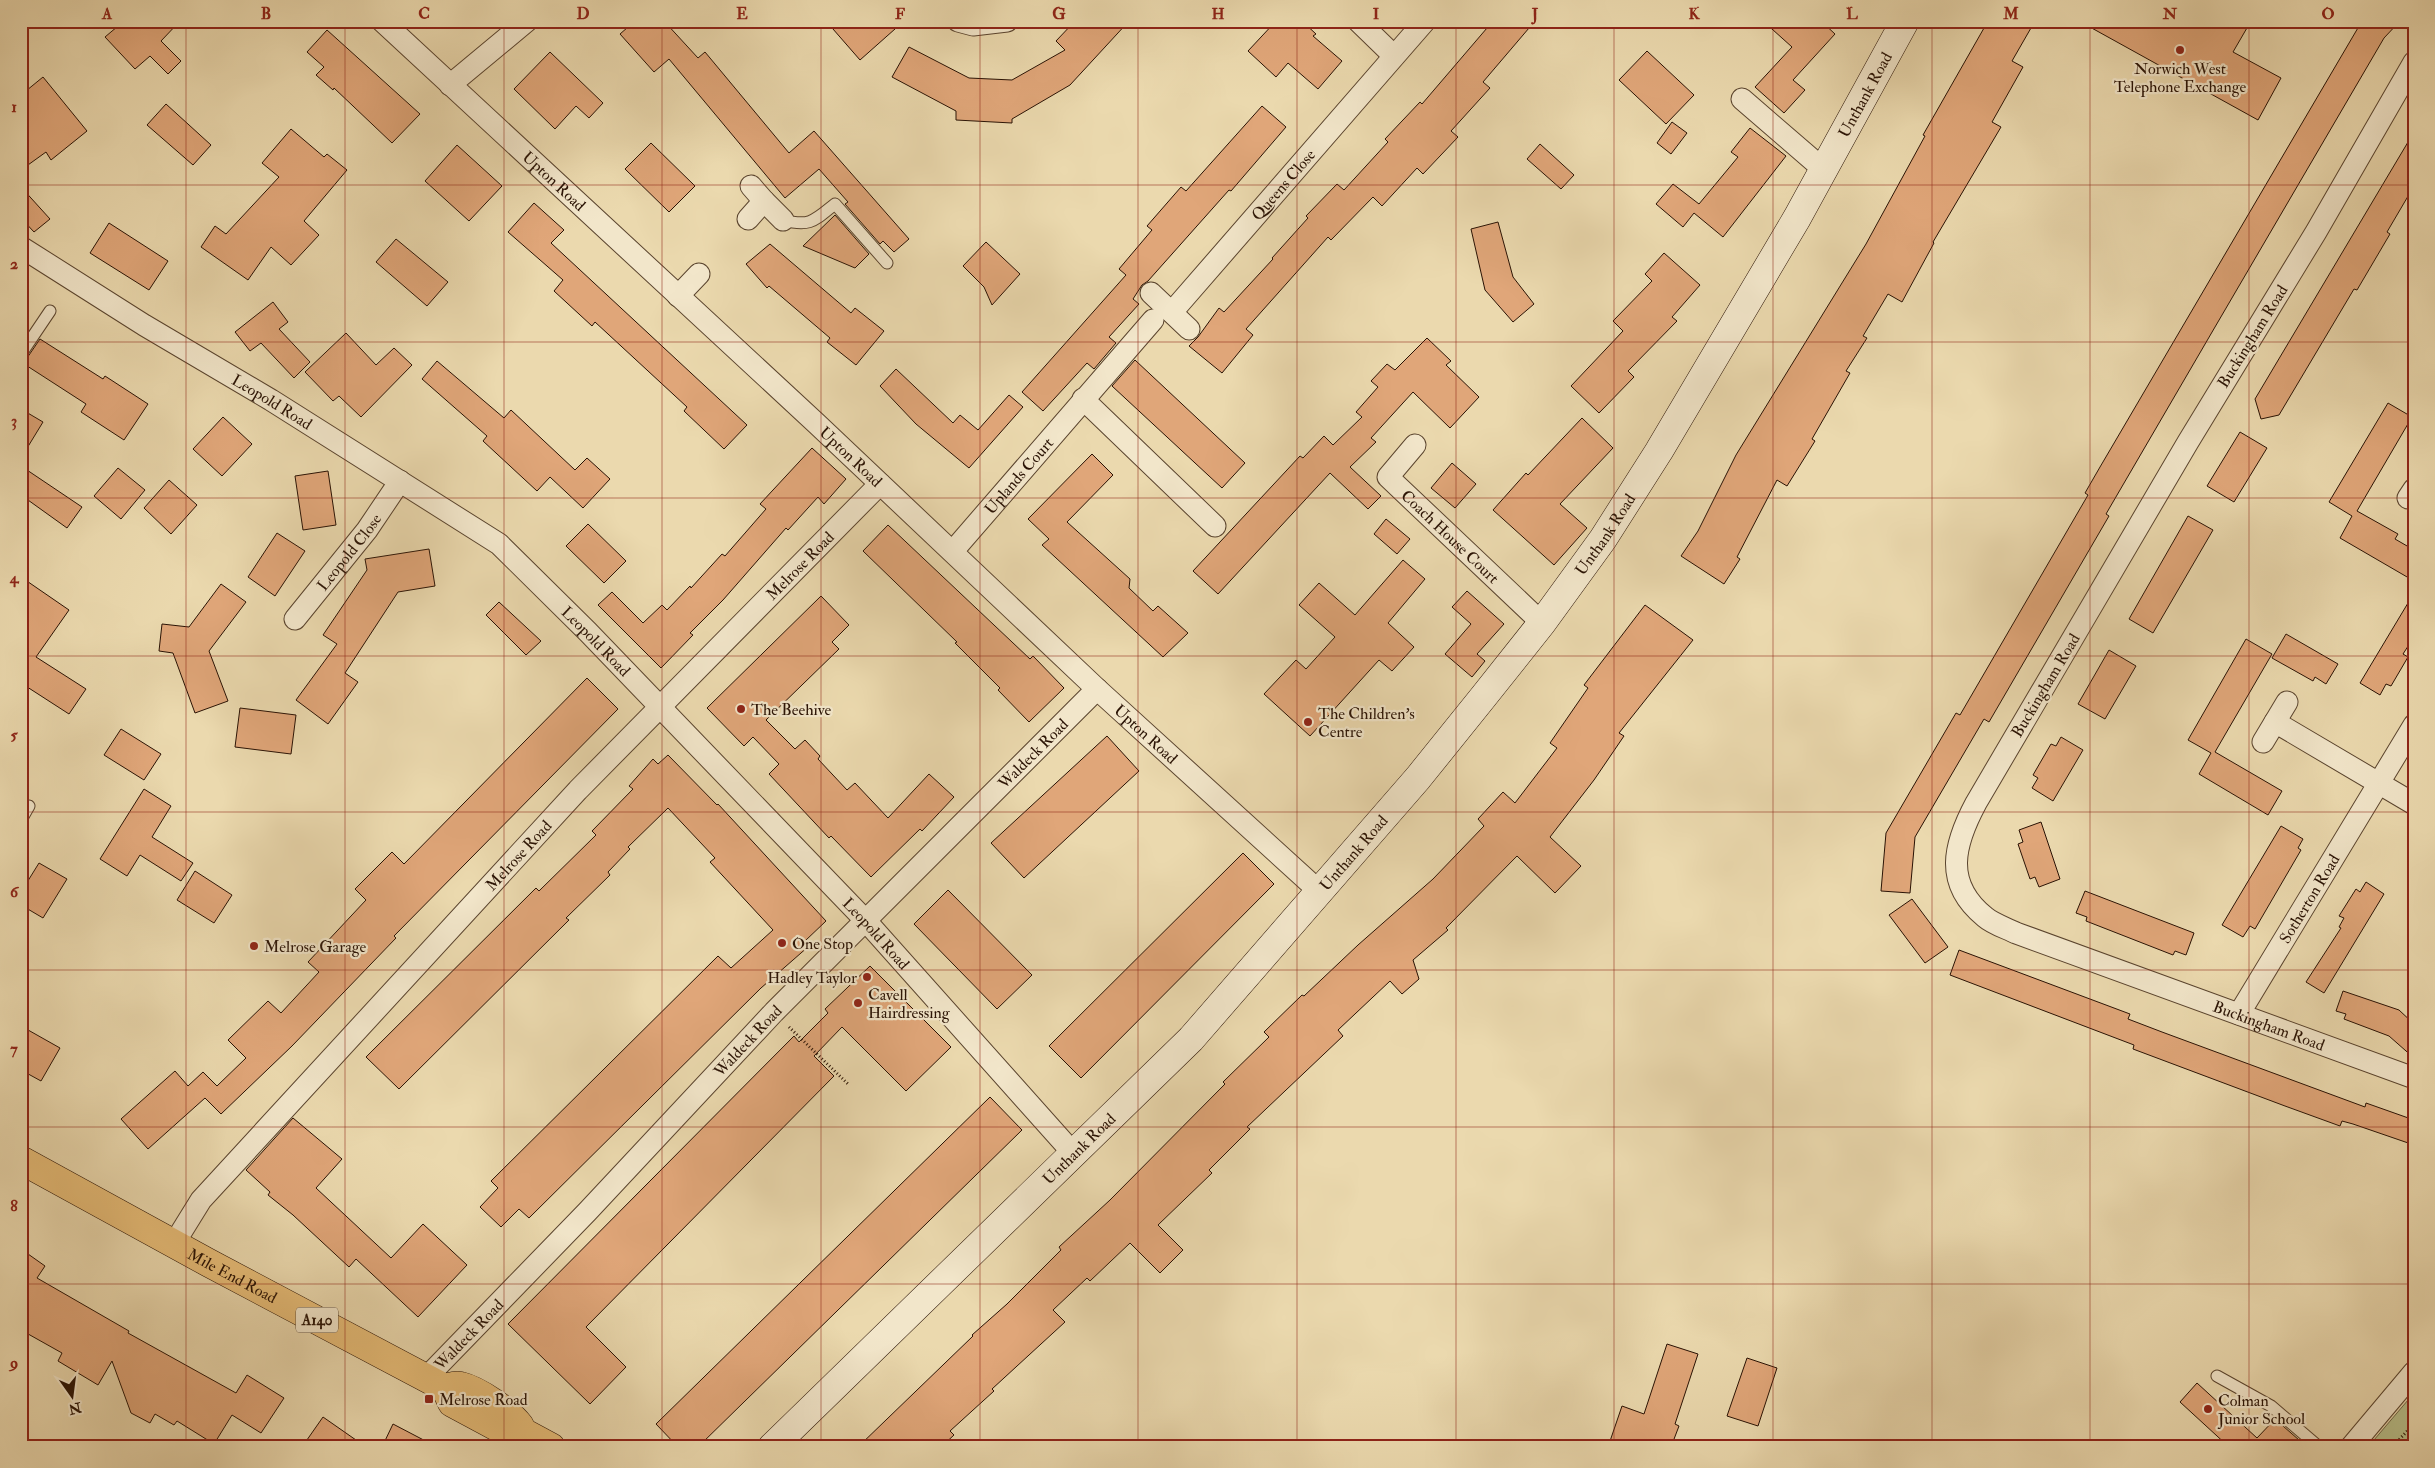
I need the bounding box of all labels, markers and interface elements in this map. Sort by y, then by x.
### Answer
text: A [101,4,113,24]
text: B [261,4,271,24]
text: C [418,4,430,24]
text: D [576,4,590,24]
text: E [736,4,748,24]
text: F [895,4,905,24]
text: G [1052,4,1066,24]
text: H [1211,4,1225,24]
text: I [1373,4,1380,24]
text: J [1531,4,1539,25]
text: K [1688,4,1700,24]
text: L [1846,4,1858,24]
text: M [2002,4,2019,24]
text: N [2162,4,2178,24]
text: O [2321,4,2335,24]
marker: Norwich West Telephone Exchange [2174,44,2186,56]
street label: Unthank Road [1834,49,1897,141]
place label: Norwich West Telephone Exchange [2114,59,2247,98]
text: 1 [11,97,17,117]
street label: Queens Close [1247,145,1320,225]
street label: Upton Road [518,147,590,216]
text: 2 [10,254,18,274]
street label: Buckingham Road [2213,281,2293,392]
street label: Leopold Road [228,370,316,435]
text: 3 [11,411,17,431]
street label: Upton Road [815,423,886,492]
street label: Uplands Court [980,433,1058,519]
street label: Coach House Court [1397,486,1503,588]
street label: Unthank Road [1571,490,1640,580]
street label: Leopold Close [313,510,386,595]
street label: Melrose Road [762,527,839,605]
text: 4 [9,568,20,588]
street label: Leopold Road [557,602,634,681]
street label: Buckingham Road [2007,630,2085,741]
place label: The Beehive [751,700,832,720]
street label: Upton Road [1110,700,1182,769]
marker: The Beehive [735,703,747,715]
place label: The Children's Centre [1318,704,1415,742]
street label: Waldeck Road [994,715,1073,794]
marker: The Children's Centre [1302,716,1314,728]
text: 5 [10,725,18,745]
street label: Unthank Road [1316,811,1392,895]
street label: Melrose Road [482,816,556,895]
street label: Sotherton Road [2275,851,2345,947]
text: 6 [10,882,20,902]
street label: Leopold Road [838,894,914,974]
place label: One Stop [792,934,853,955]
place label: Melrose Garage [264,937,367,957]
marker: One Stop [776,937,788,949]
marker: Melrose Garage [248,940,260,952]
place label: Hadley Taylor [767,968,857,988]
marker: Hadley Taylor [861,971,873,983]
place label: Cavell Hairdressing [868,985,951,1023]
marker: Cavell Hairdressing [852,997,864,1009]
street label: Buckingham Road [2210,997,2327,1056]
street label: Waldeck Road [709,1001,786,1082]
text: 7 [10,1039,18,1059]
street label: Unthank Road [1039,1109,1120,1189]
text: 8 [10,1196,18,1216]
street label: Mile End Road [184,1244,280,1308]
street label: Waldeck Road [430,1295,508,1375]
road number: A140 [296,1308,338,1332]
text: 9 [8,1353,18,1373]
north arrow [48,1370,98,1420]
place label: Melrose Road [439,1390,528,1410]
place label: Colman Junior School [2217,1391,2305,1430]
marker: Melrose Road [423,1393,435,1405]
text: N [66,1398,84,1418]
marker: Colman Junior School [2202,1403,2214,1415]

